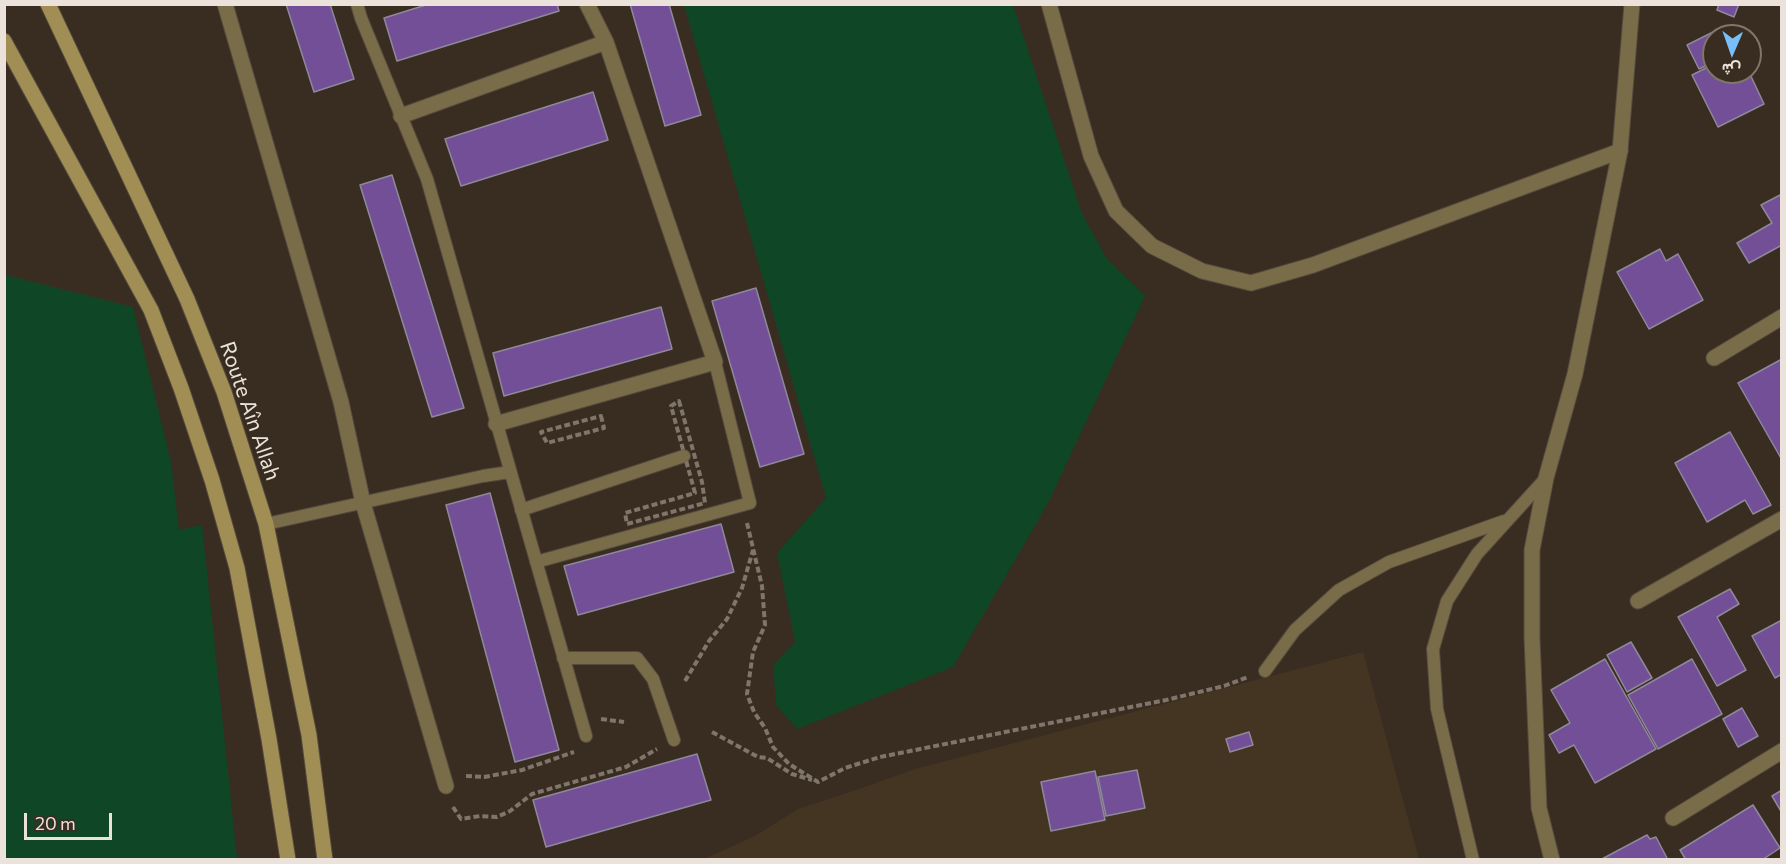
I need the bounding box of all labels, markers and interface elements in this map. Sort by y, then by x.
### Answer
north arrow [1702,24,1762,84]
text: ش [1721,61,1741,80]
street label: Route Aîn Allah [214,338,286,484]
scale bar [27,801,116,839]
text: 20 m [35,812,76,834]

